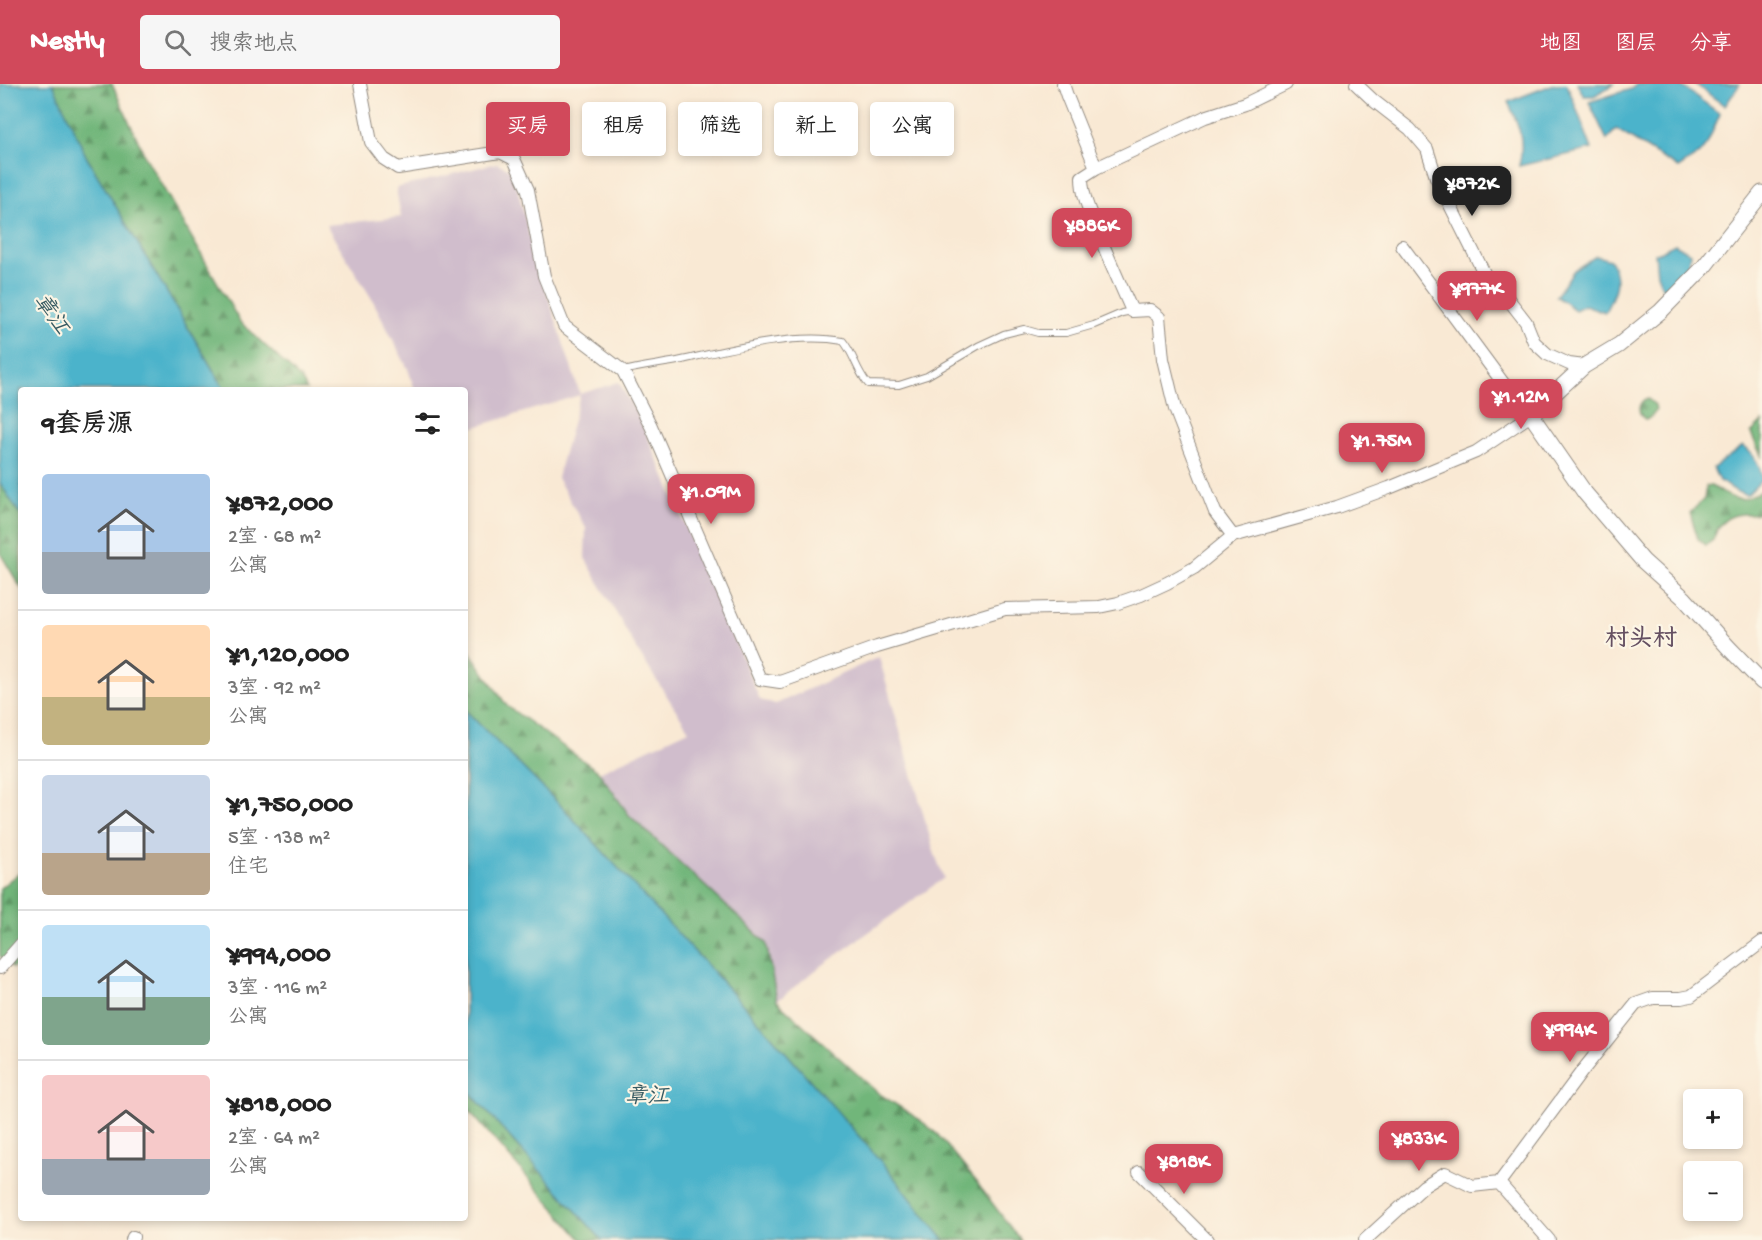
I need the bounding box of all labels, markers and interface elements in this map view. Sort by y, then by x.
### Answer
search box [140,15,560,69]
text: Nestly [30,26,104,59]
icon: search [161,26,194,59]
text: 搜索地点 [209,32,297,58]
text: 地图 [1540,33,1582,58]
text: 图层 [1615,33,1657,58]
text: 分享 [1690,33,1732,58]
chip: 买房 [486,102,570,156]
chip: 租房 [582,102,666,156]
chip: 筛选 [678,102,762,156]
chip: 新上 [774,102,858,156]
chip: 公寓 [870,102,954,156]
pin: ¥872K [1430,166,1514,217]
text: ¥872K [1446,174,1498,197]
pin: ¥886K [1050,208,1134,259]
text: ¥886K [1066,216,1118,239]
pin: ¥977K [1435,271,1519,322]
text: ¥977K [1451,279,1503,302]
water label: 章江 [26,289,74,342]
pin: ¥1.12M [1472,379,1570,430]
text: ¥1.12M [1493,387,1549,410]
icon: filters [411,407,444,440]
text: 9套房源 [42,411,133,442]
pin: ¥1.75M [1333,423,1431,474]
text: ¥1.75M [1353,431,1411,454]
pin: ¥1.09M [662,474,760,525]
text: ¥1.09M [682,482,740,505]
text: ¥872,000 [228,490,333,521]
icon: home [90,498,162,570]
text: 2室 · 68 m² [228,527,322,550]
text: 公寓 [228,556,268,579]
district label: 村头村 [1605,625,1677,655]
text: ¥1,120,000 [228,641,349,672]
icon: home [90,649,162,721]
text: 3室 · 92 m² [228,678,321,701]
text: 公寓 [228,707,268,730]
text: ¥1,750,000 [228,791,353,822]
icon: home [90,799,162,871]
text: 5室 · 138 m² [228,828,331,851]
text: 住宅 [228,857,268,880]
text: ¥994,000 [228,941,331,972]
icon: home [90,949,162,1021]
text: 3室 · 116 m² [228,978,327,1001]
text: 公寓 [228,1007,268,1030]
pin: ¥994K [1528,1012,1612,1063]
text: ¥994K [1545,1020,1595,1043]
water label: 章江 [625,1084,670,1111]
map controls [1683,1089,1743,1221]
button: + [1683,1089,1743,1149]
text: ¥818,000 [228,1091,332,1122]
icon: home [90,1099,162,1171]
pin: ¥833K [1377,1121,1461,1172]
text: 2室 · 64 m² [228,1128,320,1151]
text: ¥833K [1393,1129,1445,1152]
pin: ¥818K [1142,1144,1226,1195]
text: ¥818K [1159,1152,1209,1175]
text: 公寓 [228,1157,268,1180]
button: − [1683,1161,1743,1221]

